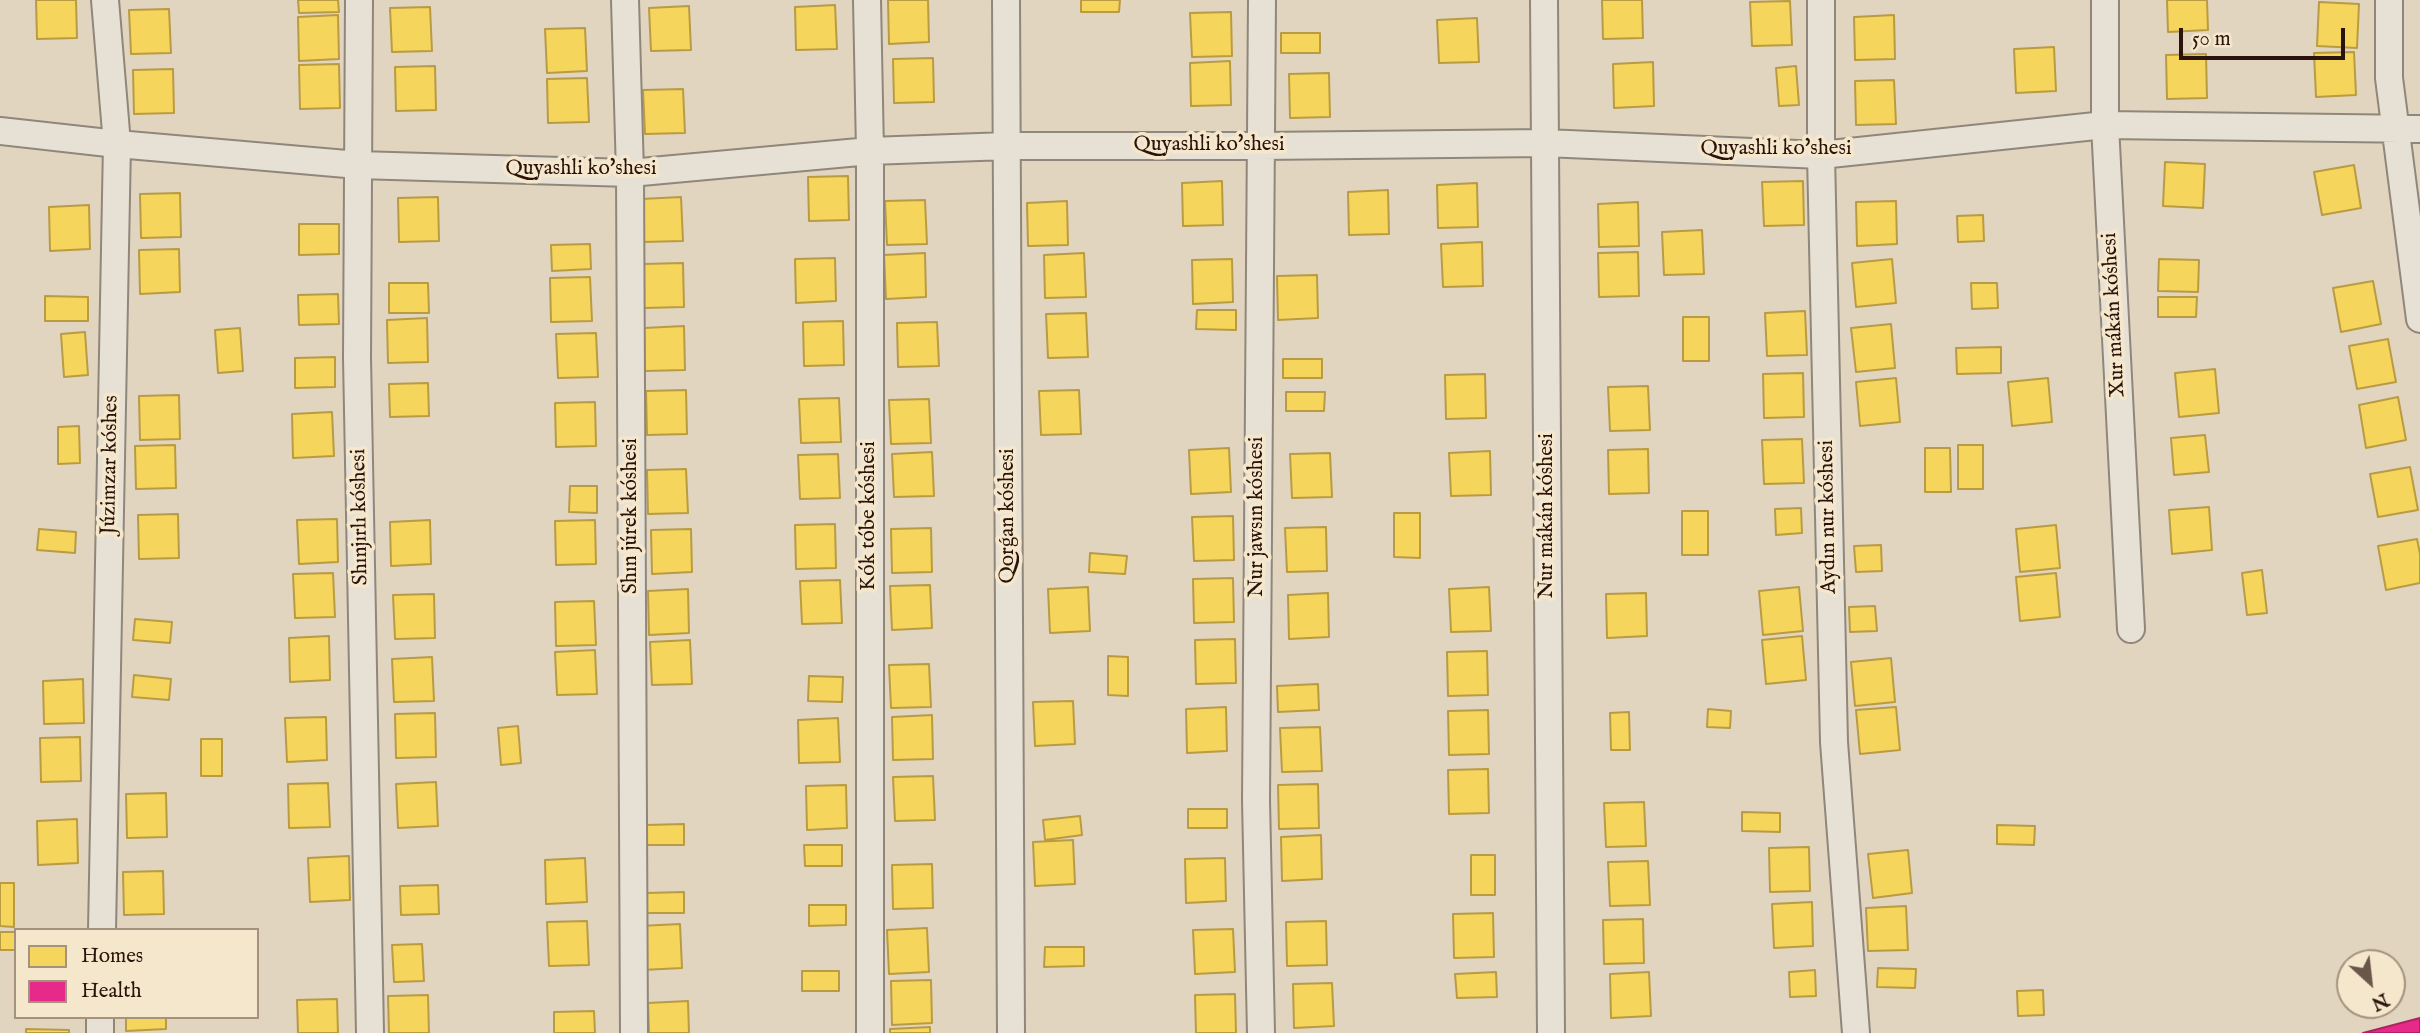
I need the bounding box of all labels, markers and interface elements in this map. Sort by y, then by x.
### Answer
scale bar [2182,14,2348,58]
text: 50 m [2192,26,2231,53]
street label: Quyashli ko'shesi [1134,133,1284,159]
street label: Quyashli ko'shesi [1701,137,1851,163]
street label: Quyashli ko'shesi [506,157,656,183]
street label: Xur mákán kóshesi [2098,232,2132,398]
street label: Júzimzar kóshes [97,395,125,535]
street label: Nur mákán kóshesi [1535,433,1561,599]
street label: Nur jawsın kóshesi [1245,437,1271,597]
street label: Shın júrek kóshesi [619,438,645,594]
street label: Aydın nur kóshesi [1815,440,1843,594]
street label: Kók tóbe kóshesi [857,441,883,591]
street label: Qorǵan kóshesi [996,448,1022,584]
street label: Shınjırlı kóshesi [347,449,375,585]
legend [14,928,259,1019]
text: Homes [81,943,143,970]
north arrow [2336,949,2406,1019]
text: Health [81,978,142,1005]
text: N [2367,986,2392,1015]

